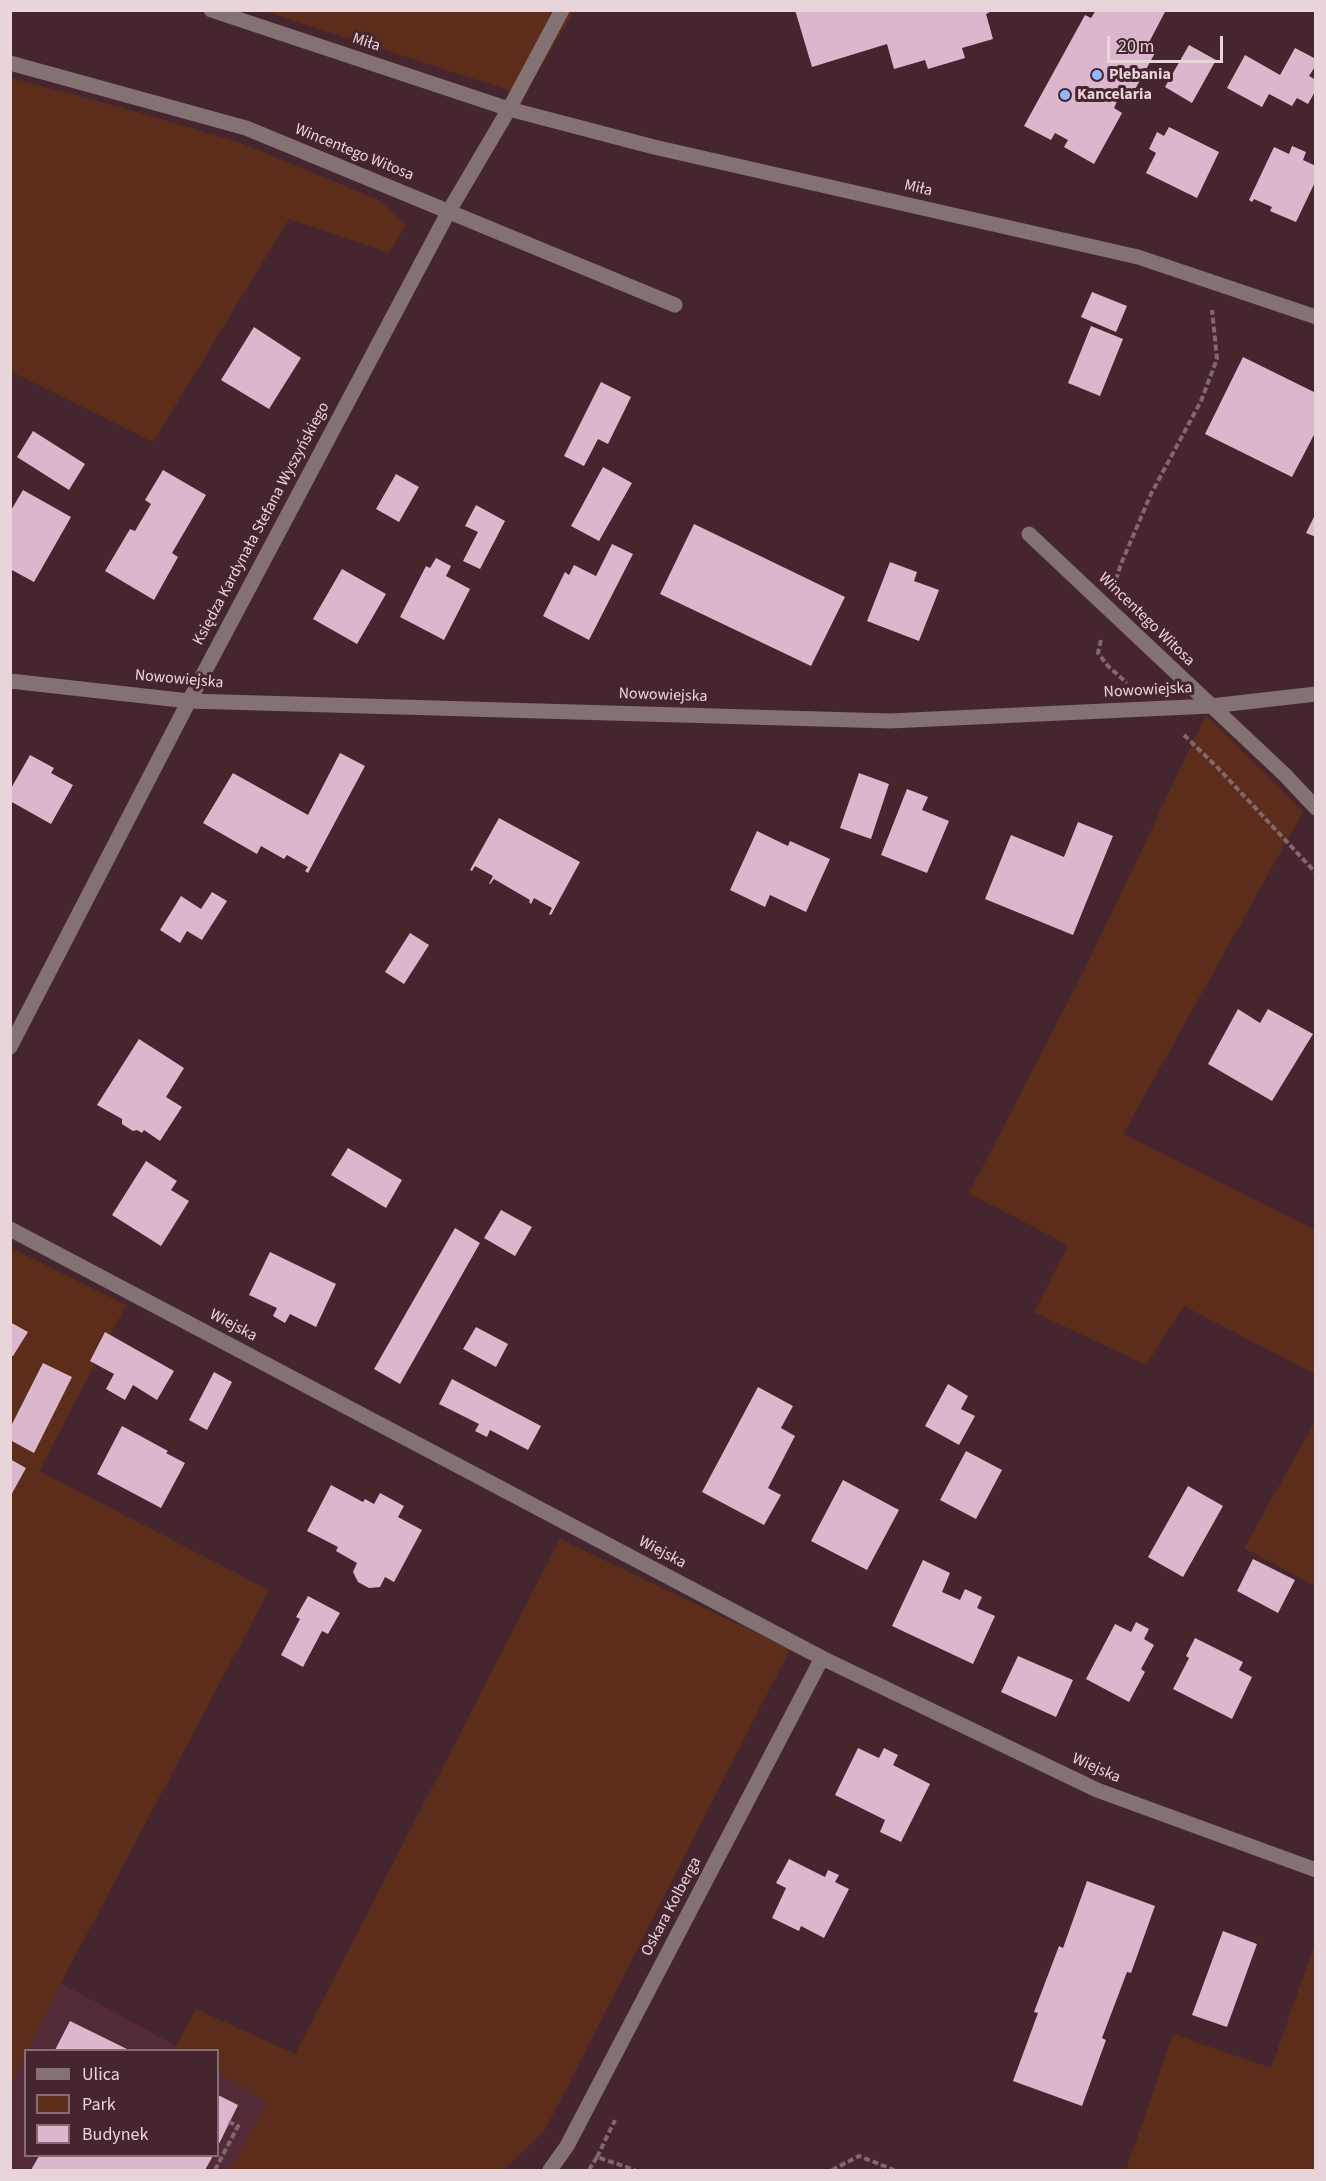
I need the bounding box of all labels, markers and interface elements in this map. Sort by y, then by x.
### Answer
scale bar [1110,24,1226,62]
street label: Miła [350,29,382,57]
text: 20 m [1118,34,1154,59]
place label: Plebania [1109,65,1171,85]
marker: Plebania [1090,68,1104,82]
place label: Kancelaria [1077,85,1152,105]
marker: Kancelaria [1058,88,1072,102]
street label: Wincentego Witosa [292,120,416,186]
street label: Miła [902,176,934,202]
street label: Księdza Kardynała Stefana Wyszyńskiego [190,399,334,649]
street label: Wincentego Witosa [1094,569,1198,671]
street label: Nowowiejska [134,667,224,693]
street label: Nowowiejska [1103,679,1193,703]
street label: Nowowiejska [618,685,708,707]
street label: Wiejska [206,1306,260,1346]
street label: Wiejska [635,1533,689,1573]
street label: Wiejska [1069,1750,1123,1788]
street label: Oskara Kolberga [638,1854,706,1960]
legend [24,2049,219,2157]
text: Ulica [82,2062,120,2087]
text: Park [82,2092,116,2117]
text: Budynek [82,2122,148,2147]

